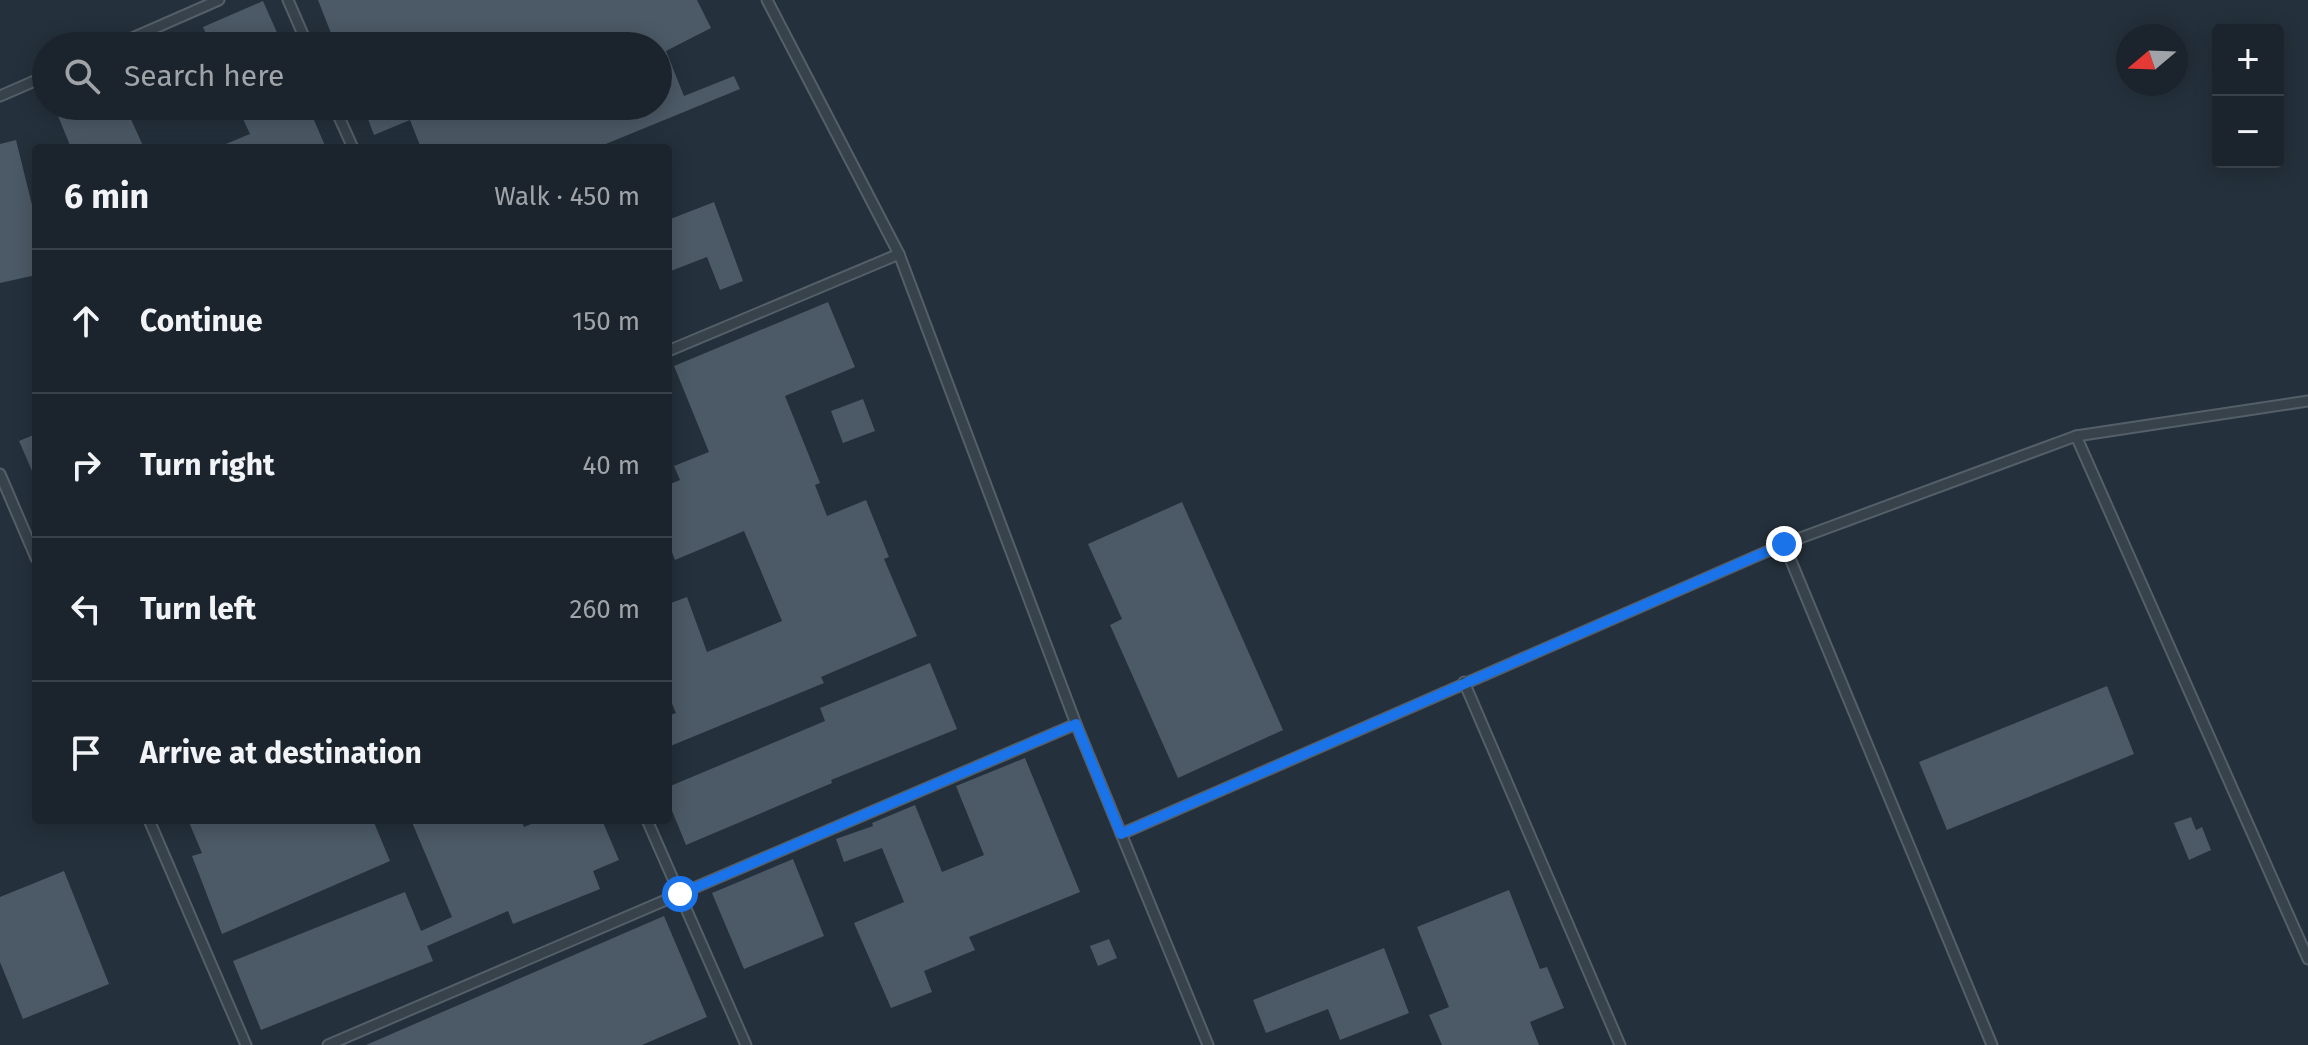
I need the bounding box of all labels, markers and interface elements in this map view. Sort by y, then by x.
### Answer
north arrow [2116,24,2188,96]
map controls [2212,24,2284,168]
button: + [2212,24,2284,96]
search box [32,32,672,120]
icon: search [60,54,104,98]
text: Search here [124,58,284,94]
button: − [2212,96,2284,168]
text: 6 min [64,176,149,217]
text: Walk · 450 m [494,181,640,212]
icon: ahead [64,299,108,343]
text: Continue [140,303,263,339]
text: 150 m [572,306,640,337]
icon: right [64,443,108,487]
text: Turn right [140,447,275,483]
text: 40 m [582,450,640,481]
route end [1766,526,1802,562]
icon: left [64,587,108,631]
text: Turn left [140,591,256,627]
text: 260 m [570,594,640,625]
icon: arrive [64,731,108,775]
text: Arrive at destination [140,735,422,771]
route start [662,876,698,912]

